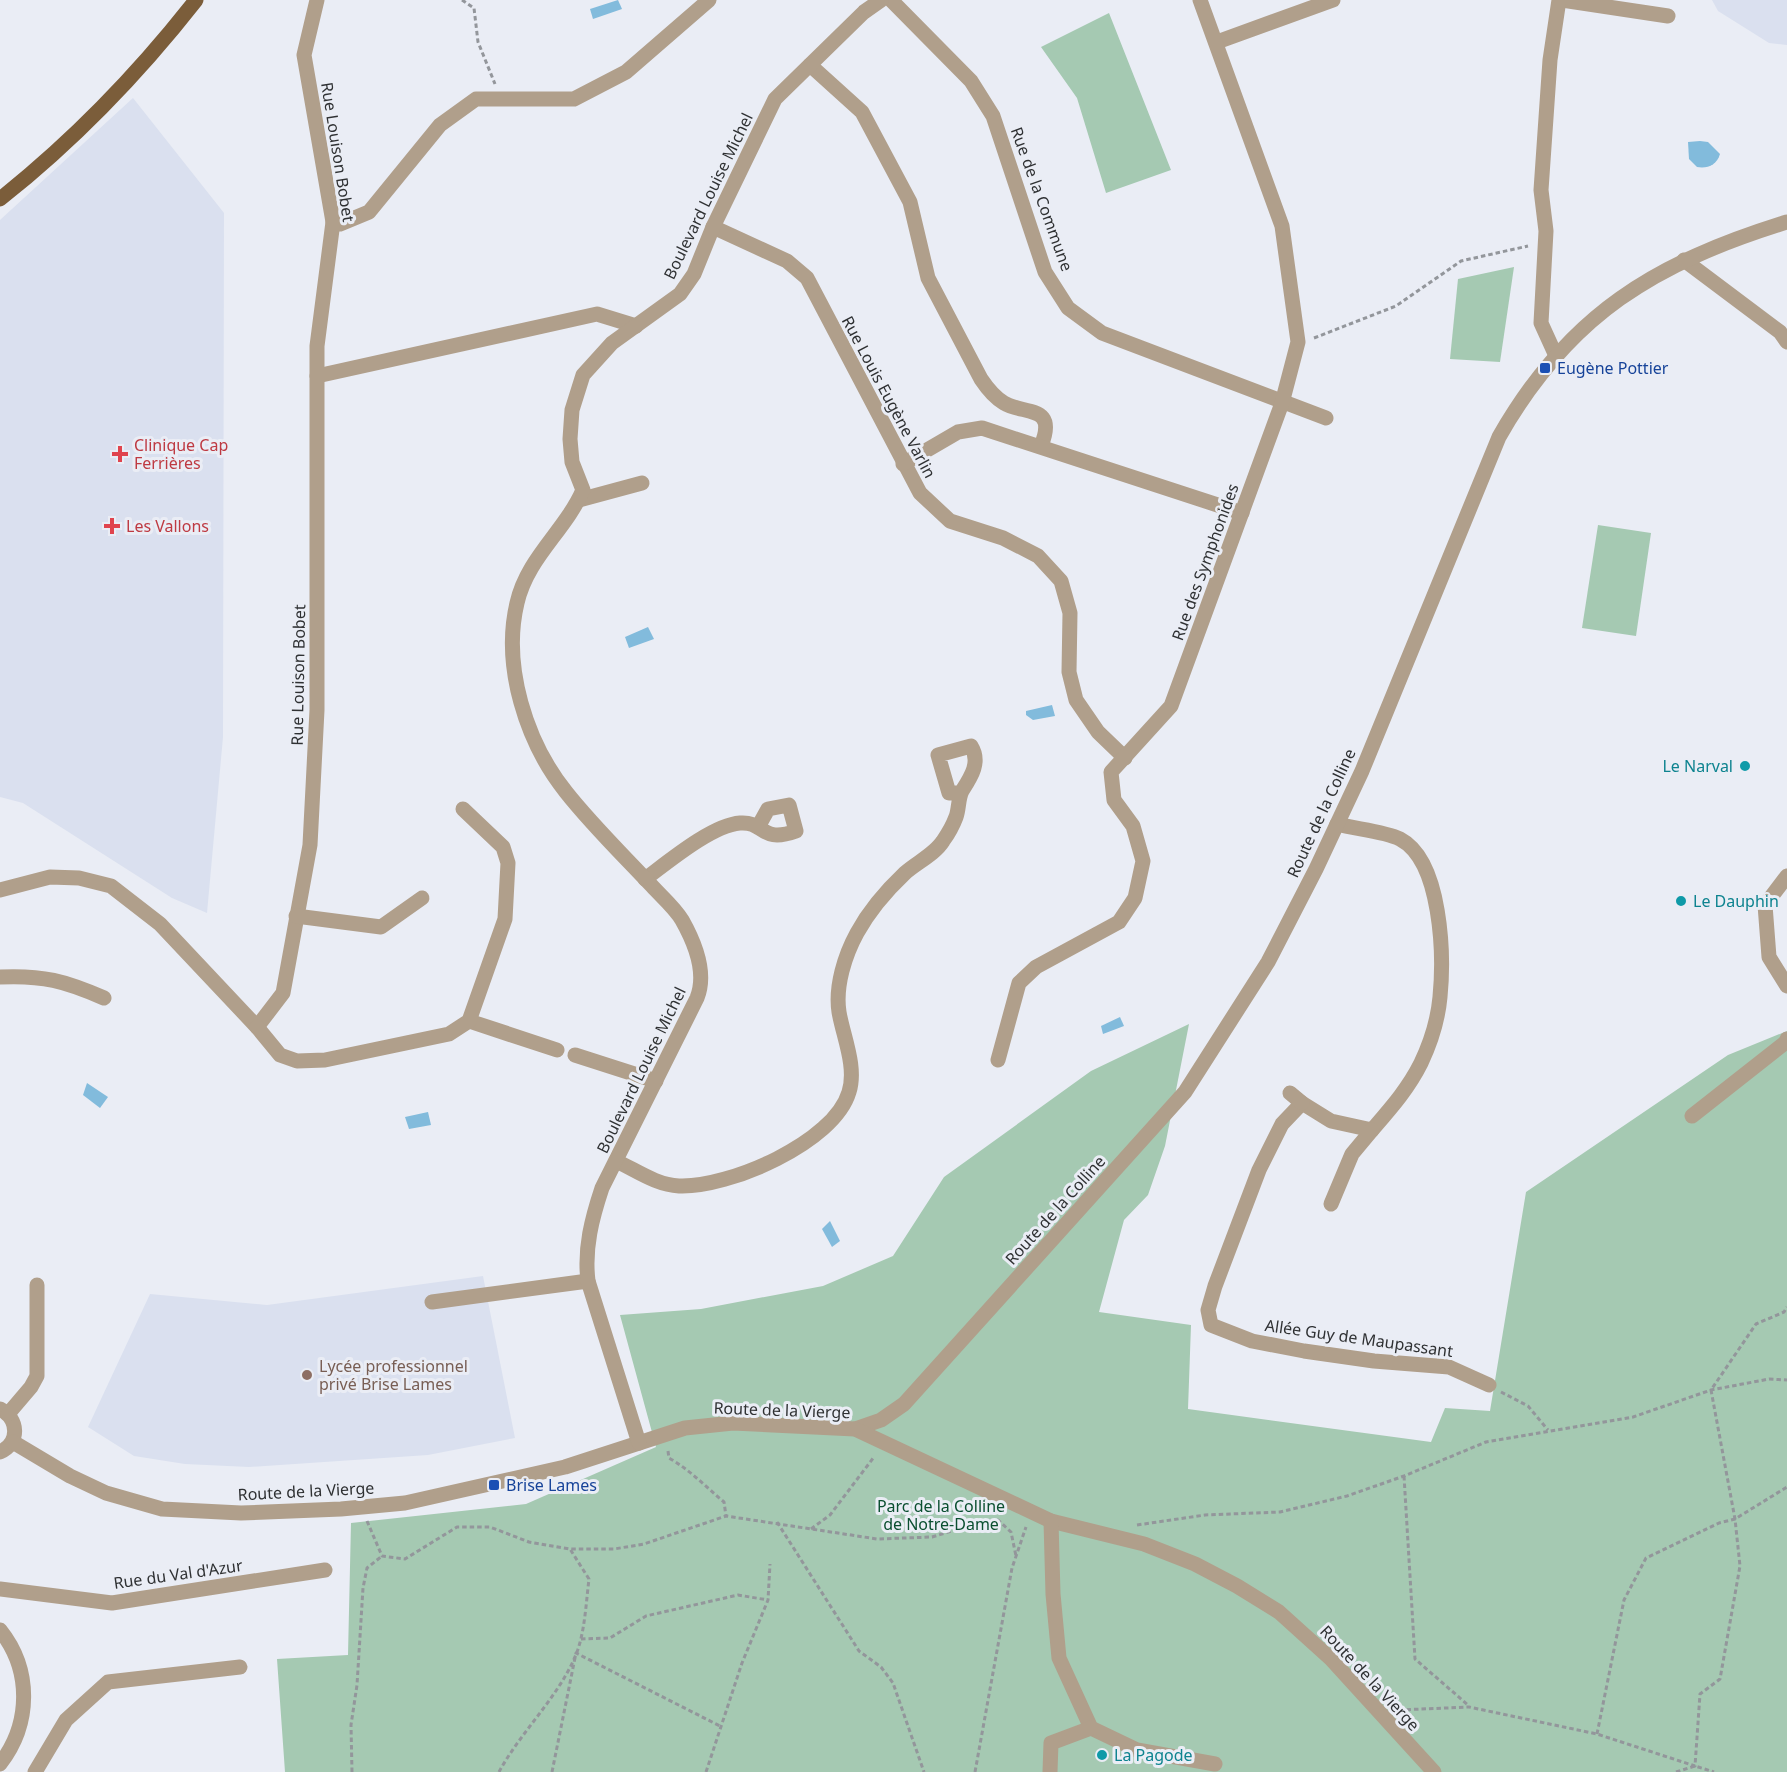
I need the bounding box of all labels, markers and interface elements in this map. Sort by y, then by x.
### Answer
street label: Rue Louison Bobet [316,81,360,224]
street label: Boulevard Louise Michel [658,109,758,283]
street label: Rue de la Commune [1006,124,1078,274]
street label: Rue Louis Eugène Varlin [837,312,941,482]
place label: Eugène Pottier [1557,357,1669,379]
marker: Eugène Pottier [1538,361,1552,375]
place label: Clinique Cap Ferrières [134,434,228,474]
marker: Clinique Cap Ferrières [111,445,129,463]
street label: Rue des Symphonides [1166,480,1244,644]
place label: Les Vallons [126,515,209,537]
marker: Les Vallons [103,517,121,535]
street label: Rue Louison Bobet [286,604,310,746]
street label: Route de la Colline [1281,745,1361,881]
place label: Le Narval [1662,755,1733,777]
marker: Le Narval [1738,759,1752,773]
place label: Le Dauphin [1693,890,1779,912]
marker: Le Dauphin [1674,894,1688,908]
street label: Boulevard Louise Michel [591,983,691,1157]
street label: Route de la Colline [1000,1151,1110,1269]
street label: Allée Guy de Maupassant [1264,1314,1455,1362]
place label: Lycée professionnel privé Brise Lames [319,1355,468,1395]
marker: Lycée professionnel privé Brise Lames [300,1368,314,1382]
street label: Route de la Vierge [713,1397,851,1423]
place label: Brise Lames [506,1474,597,1496]
street label: Route de la Vierge [237,1476,375,1506]
marker: Brise Lames [487,1478,501,1492]
park label: Parc de la Colline de Notre-Dame [877,1495,1005,1535]
street label: Rue du Val d'Azur [112,1554,244,1594]
street label: Route de la Vierge [1315,1620,1425,1736]
place label: La Pagode [1114,1744,1193,1766]
marker: La Pagode [1095,1748,1109,1762]

